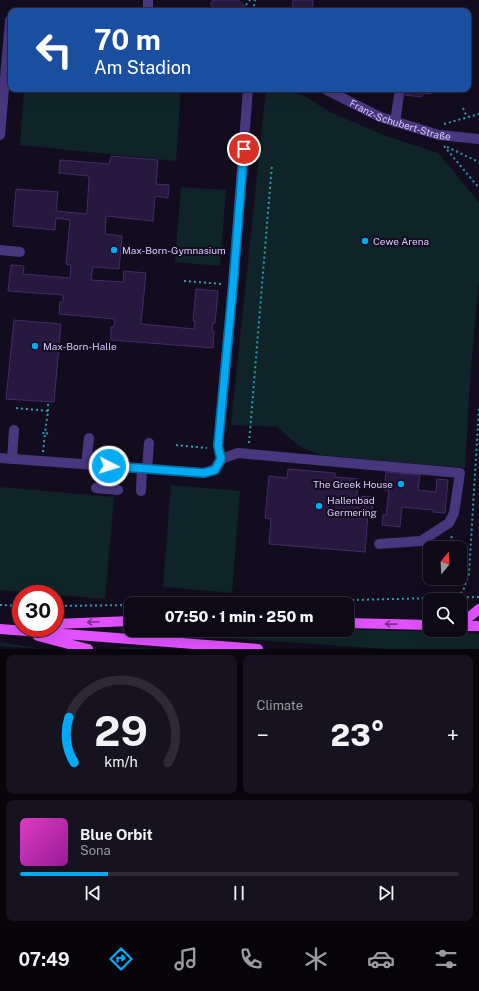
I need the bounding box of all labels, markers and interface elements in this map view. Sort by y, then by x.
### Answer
text: 70 m [94,23,161,56]
icon: left [28,24,80,76]
text: Am Stadion [94,57,191,78]
street label: Franz-Schubert-Straße [348,97,452,142]
pin [227,132,261,166]
icon: arrive [233,138,255,160]
place label: Cewe Arena [373,235,429,247]
marker: Cewe Arena [360,236,370,246]
place label: Max-Born-Gymnasium [122,244,226,256]
marker: Max-Born-Gymnasium [109,245,119,255]
place label: Max-Born-Halle [43,340,117,352]
marker: Max-Born-Halle [30,341,40,351]
position arrow [88,445,130,487]
place label: The Greek House [313,478,393,490]
marker: The Greek House [396,479,406,489]
place label: Hallenbad Germering [327,494,377,518]
marker: Hallenbad Germering [314,501,324,511]
north arrow [423,541,467,585]
map controls [423,541,467,637]
speed limit sign: 30 [12,585,64,637]
button: search [423,593,467,637]
text: 07:50 · 1 min · 250 m [165,608,313,625]
one-way arrow [87,619,100,626]
one-way arrow [385,620,398,628]
text: Climate [257,698,303,713]
text: 29 [94,705,148,754]
text: 23° [331,717,385,753]
text: − [257,722,269,748]
text: + [447,722,459,748]
text: km/h [104,752,138,769]
text: Blue Orbit [80,826,153,843]
text: Sona [80,843,111,858]
icon: previous [82,882,104,904]
icon: pause [228,882,250,904]
icon: next [375,882,397,904]
icon: directions [107,945,135,973]
icon: music [172,945,200,973]
icon: phone [237,945,265,973]
icon: climate [302,945,330,973]
icon: car [367,945,395,973]
icon: filters [432,945,460,973]
text: 07:49 [19,949,70,970]

